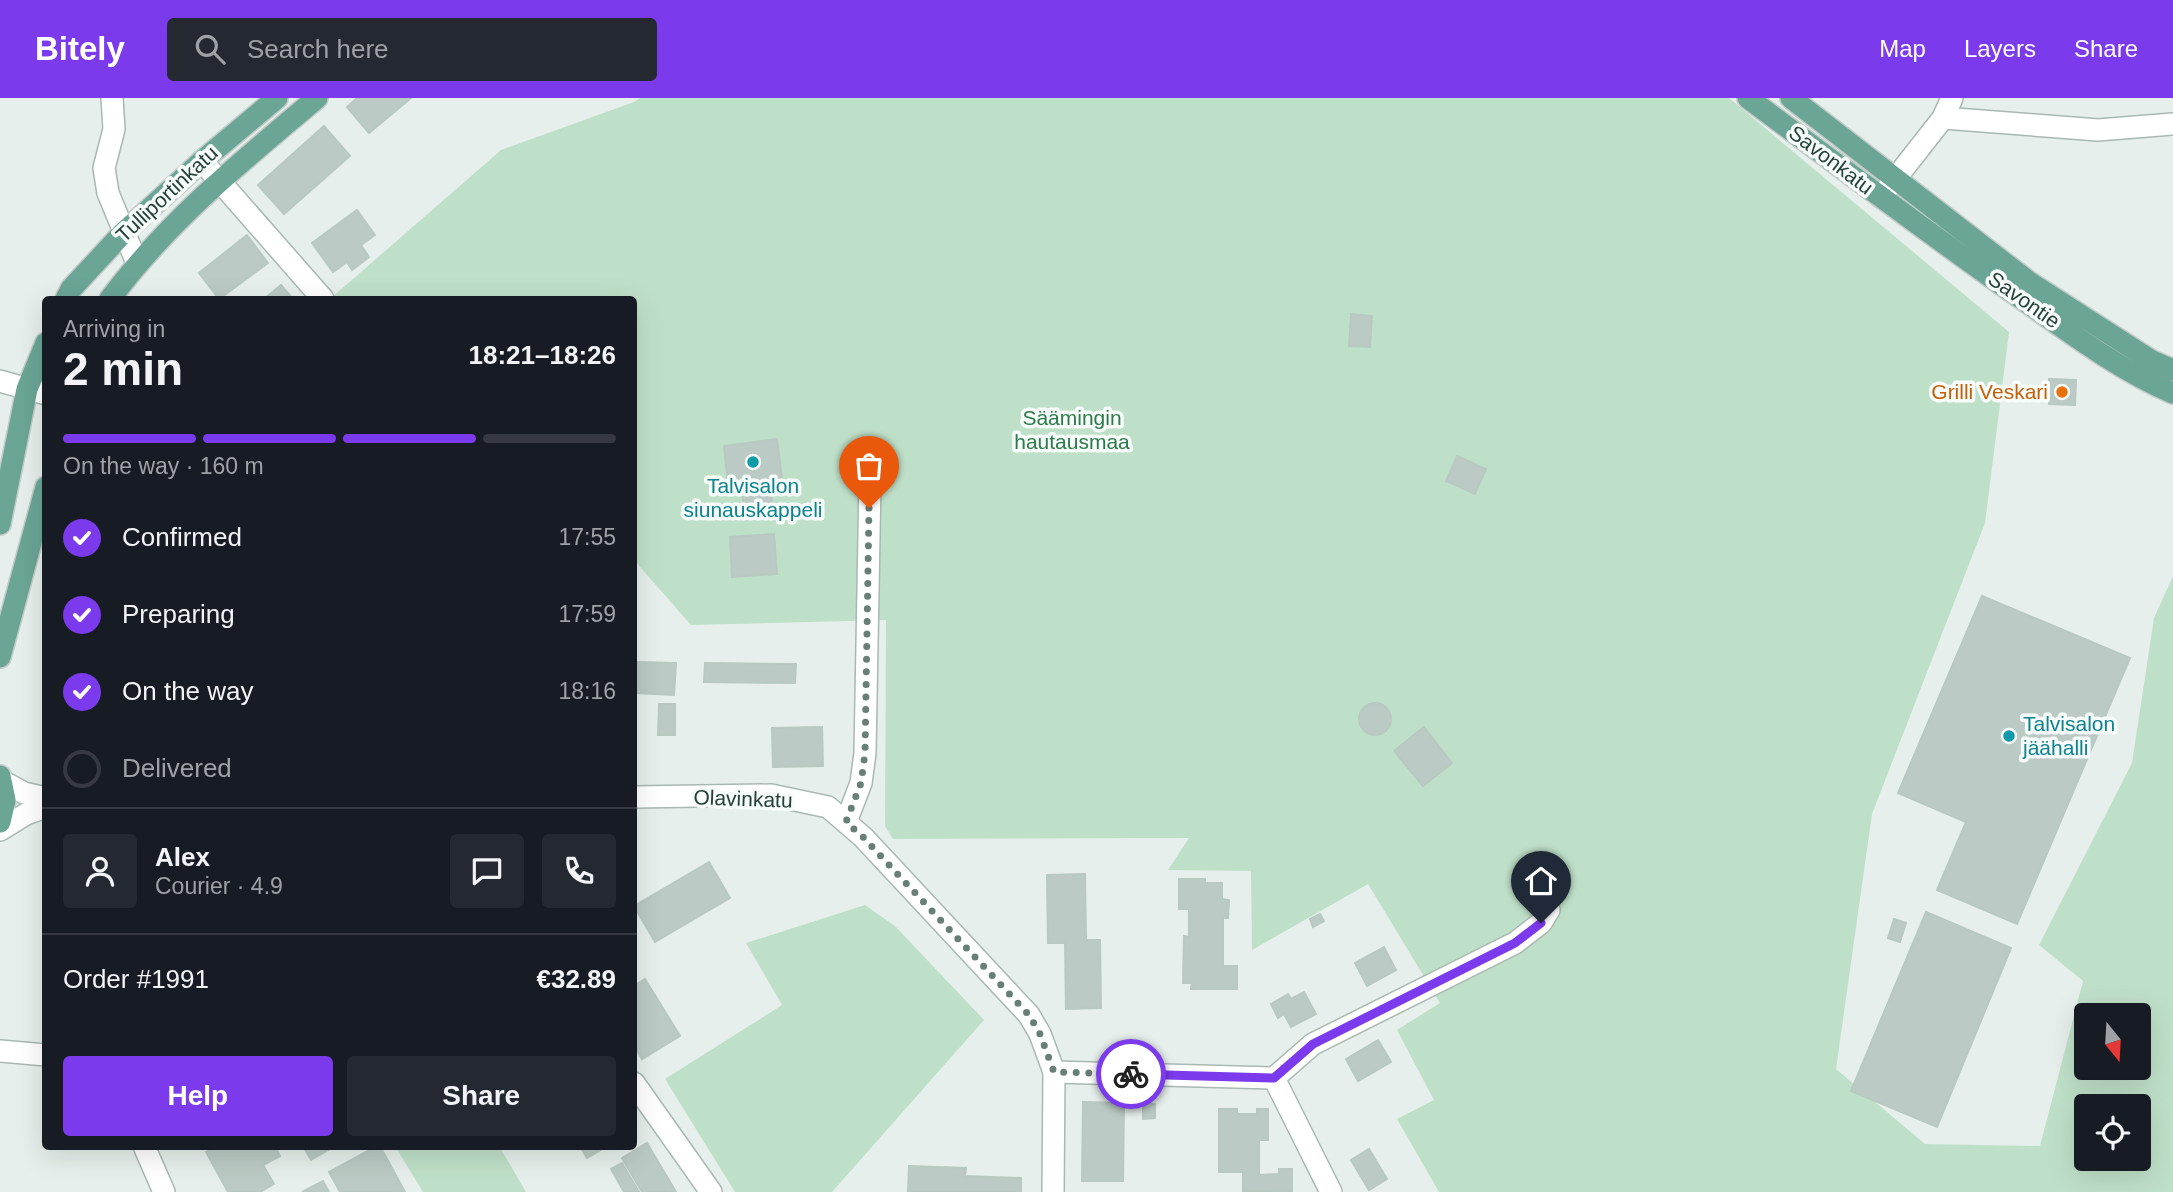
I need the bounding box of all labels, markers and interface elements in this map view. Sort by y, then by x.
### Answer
search box [167,18,657,81]
text: Bitely [35,30,125,67]
icon: search [191,30,229,68]
text: Search here [247,34,389,64]
text: Map [1879,35,1926,62]
text: Layers [1964,35,2036,62]
text: Share [2074,35,2138,62]
street label: Savonkatu [1785,121,1878,199]
street label: Tulliportinkatu [111,141,222,246]
street label: Savontie [1984,267,2064,332]
text: Arriving in [63,316,165,342]
text: 18:21–18:26 [469,340,616,370]
text: 2 min [63,343,183,395]
place label: Grilli Veskari [1931,380,2048,403]
marker: Grilli Veskari [2054,384,2070,400]
park label: Säämingin hautausmaa [1014,406,1130,453]
pin [839,436,899,508]
icon: bag [850,447,888,485]
text: On the way · 160 m [63,453,264,479]
marker: Talvisalon siunauskappeli [745,454,761,470]
place label: Talvisalon siunauskappeli [684,474,822,521]
icon: check [63,519,101,557]
text: Confirmed [122,522,242,552]
text: 17:55 [558,524,616,550]
icon: check [63,596,101,634]
text: Preparing [122,599,235,629]
text: 17:59 [558,601,616,627]
icon: check [63,673,101,711]
text: On the way [122,676,254,706]
text: 18:16 [558,678,616,704]
place label: Talvisalon jäähalli [2022,712,2115,759]
marker: Talvisalon jäähalli [2001,728,2017,744]
text: Delivered [122,753,232,783]
street label: Olavinkatu [693,785,793,812]
button: person [63,834,137,908]
button: chat [450,834,524,908]
button: phone [542,834,616,908]
text: Alex [155,842,210,872]
pin [1511,851,1571,923]
icon: home [1522,862,1560,900]
text: Courier · 4.9 [155,873,283,899]
text: Order #1991 [63,964,209,994]
text: €32.89 [536,964,616,994]
north arrow [2074,1003,2151,1080]
map controls [2074,1003,2151,1171]
courier [1096,1039,1166,1109]
icon: bike [1112,1055,1150,1093]
button: Help [63,1056,333,1136]
button: Share [347,1056,616,1136]
button: locate [2074,1094,2151,1171]

